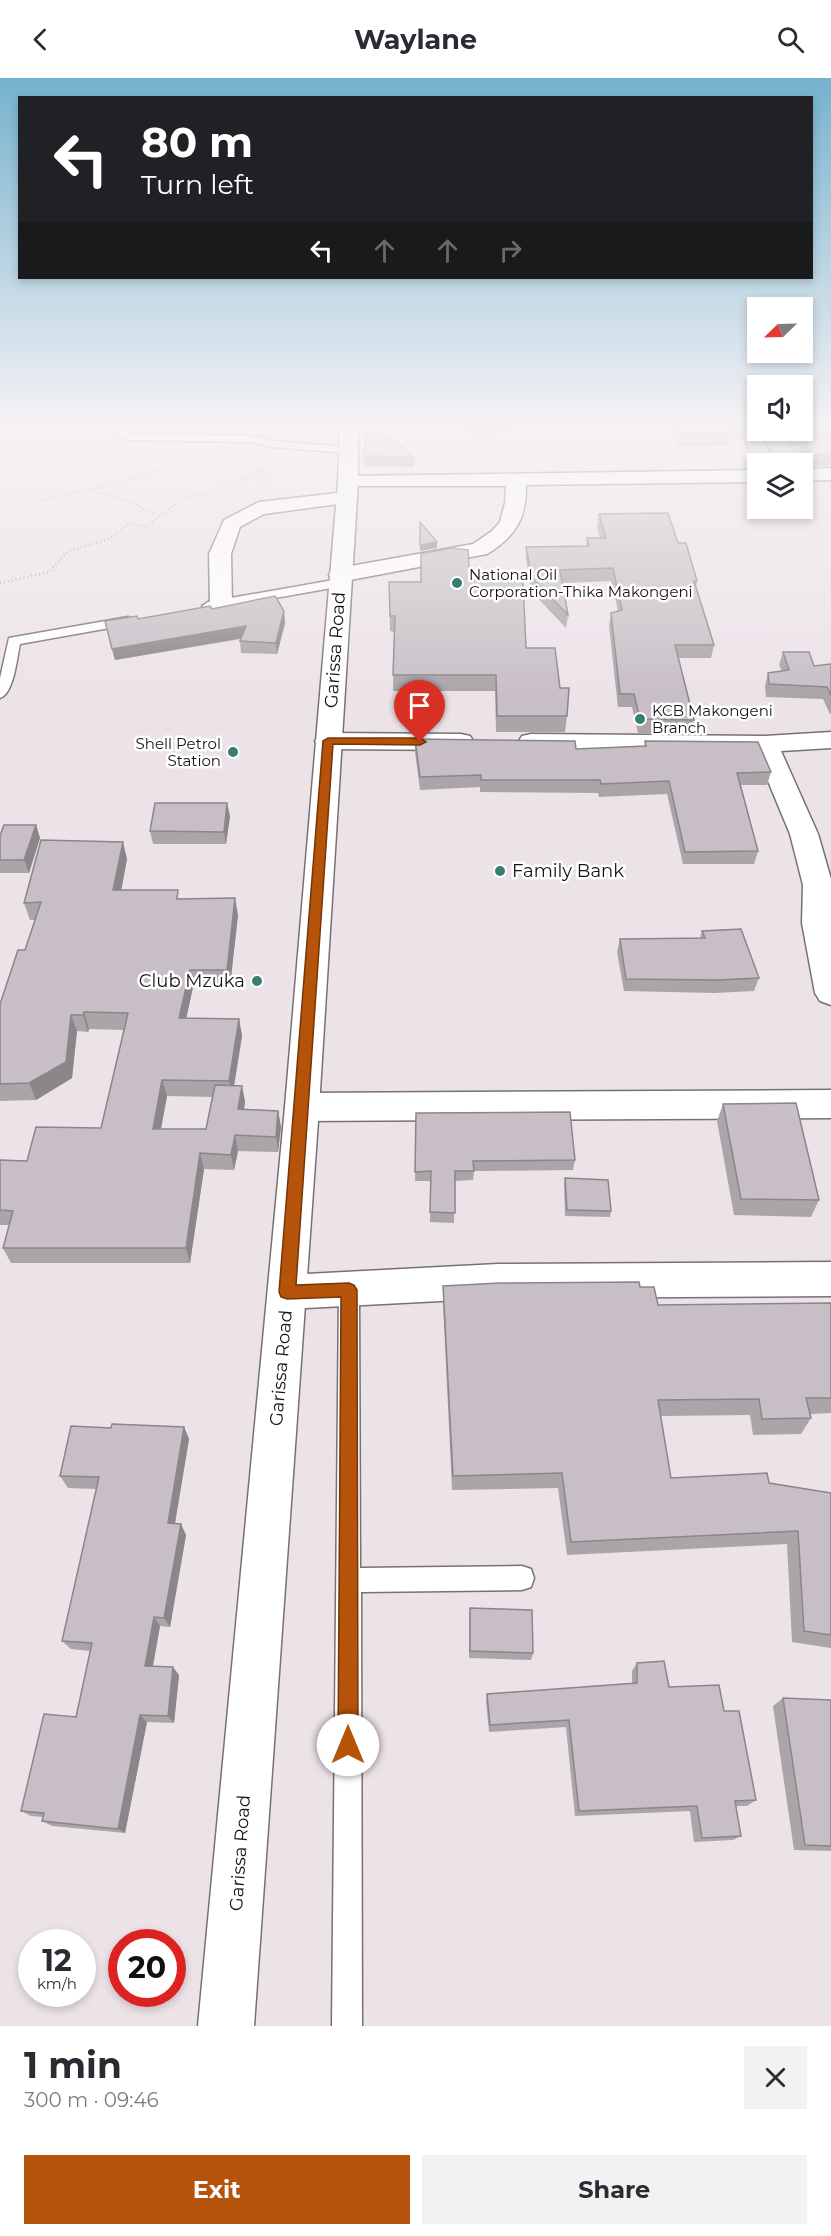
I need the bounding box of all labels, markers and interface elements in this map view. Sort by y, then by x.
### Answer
icon: back [24,23,57,56]
text: Waylane [354,23,477,56]
icon: search [774,23,807,56]
text: 80 m [141,116,253,168]
icon: left [42,120,120,198]
text: Turn left [141,168,254,201]
icon: left [305,234,338,267]
icon: ahead [368,234,401,267]
icon: ahead [431,234,464,267]
icon: right [494,234,527,267]
north arrow [747,297,813,363]
map controls [747,297,813,519]
button: sound [747,375,813,441]
button: layers [747,453,813,519]
place label: National Oil Corporation-Thika Makongeni [469,565,693,601]
marker: National Oil Corporation-Thika Makongeni [450,576,464,590]
street label: Garissa Road [320,591,350,709]
pin [394,680,445,742]
icon: arrive [403,689,436,722]
place label: KCB Makongeni Branch [652,701,773,737]
marker: KCB Makongeni Branch [633,712,647,726]
place label: Shell Petrol Station [136,734,221,770]
marker: Shell Petrol Station [226,745,240,759]
place label: Family Bank [512,860,624,882]
marker: Family Bank [493,864,507,878]
place label: Club Mzuka [139,970,245,992]
marker: Club Mzuka [250,974,264,988]
street label: Garissa Road [265,1309,297,1427]
position arrow [316,1713,380,1777]
street label: Garissa Road [225,1794,255,1912]
speed limit sign: 20 [108,1929,186,2007]
text: 12 [42,1942,72,1979]
text: km/h [37,1974,77,1993]
text: 1 min [24,2043,122,2087]
button: close [744,2046,807,2109]
text: 300 m · 09:46 [24,2088,159,2112]
button: Exit [24,2155,410,2224]
button: Share [422,2155,807,2224]

